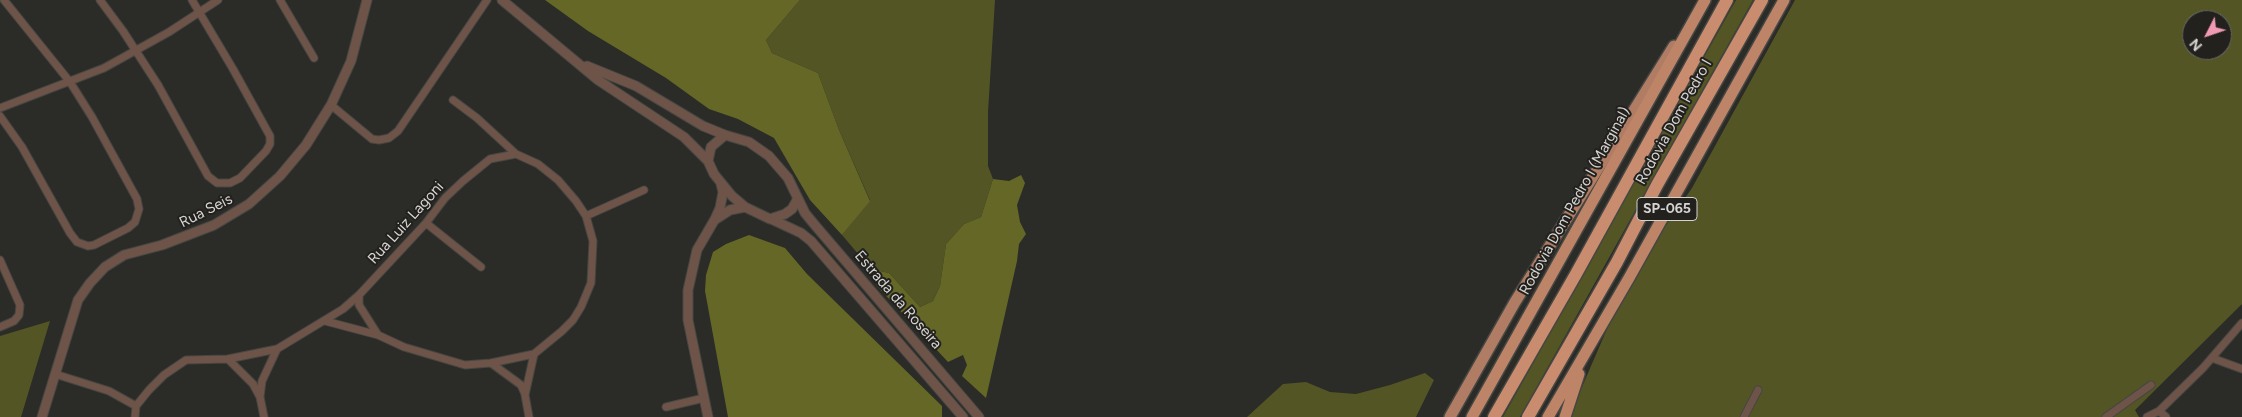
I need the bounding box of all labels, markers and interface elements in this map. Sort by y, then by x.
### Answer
north arrow [2182,10,2232,60]
text: N [2186,35,2206,54]
street label: Rodovia Dom Pedro I [1632,56,1716,188]
street label: Rodovia Dom Pedro I (Marginal) [1516,104,1634,298]
street label: Rua Luiz Lagoni [364,178,448,268]
street label: Rua Seis [177,190,235,232]
road number: SP-065 [1637,198,1697,220]
street label: Estrada da Roseira [851,247,945,353]

